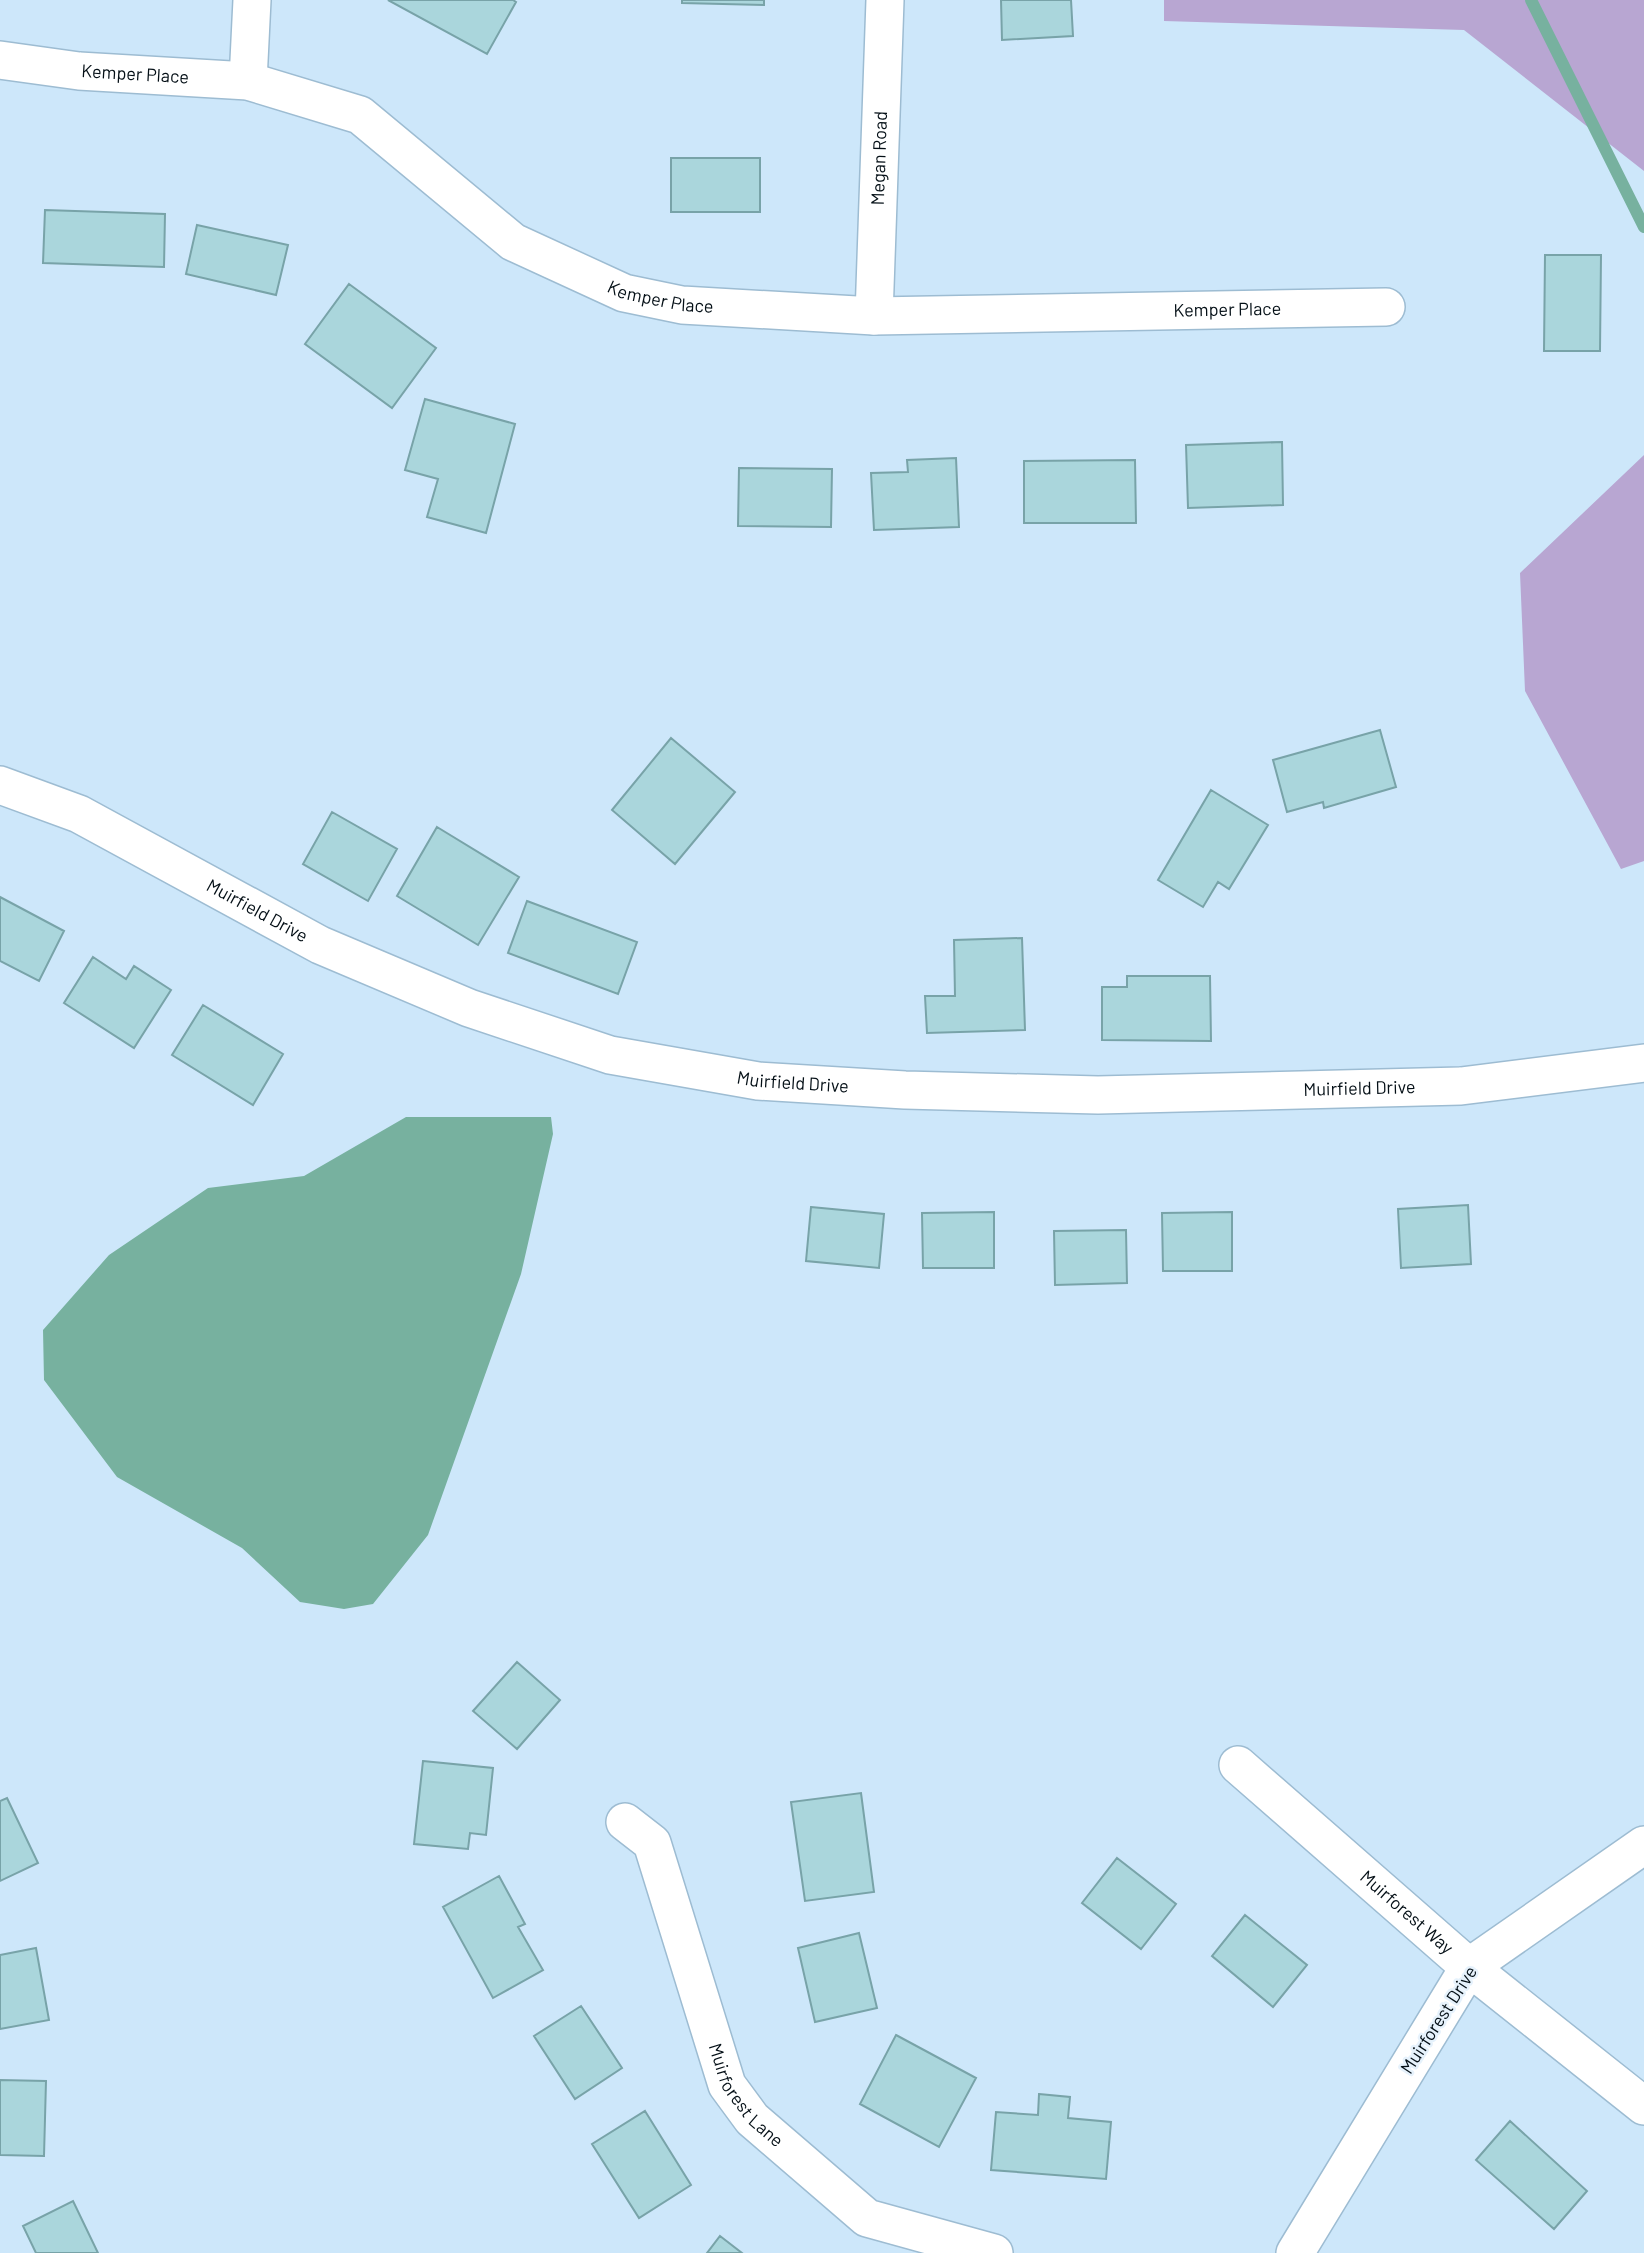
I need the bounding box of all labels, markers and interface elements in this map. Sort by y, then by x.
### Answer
street label: Kemper Place [81,59,190,87]
street label: Megan Road [866,110,891,206]
street label: Kemper Place [604,275,714,317]
street label: Kemper Place [1173,297,1281,321]
street label: Muirfield Drive [203,874,312,946]
street label: Muirfield Drive [735,1066,849,1097]
street label: Muirfield Drive [1303,1075,1416,1100]
street label: Muirforest Way [1356,1865,1458,1958]
street label: Muirforest Drive [1395,1961,1481,2077]
street label: Muirforest Lane [705,2040,788,2151]

